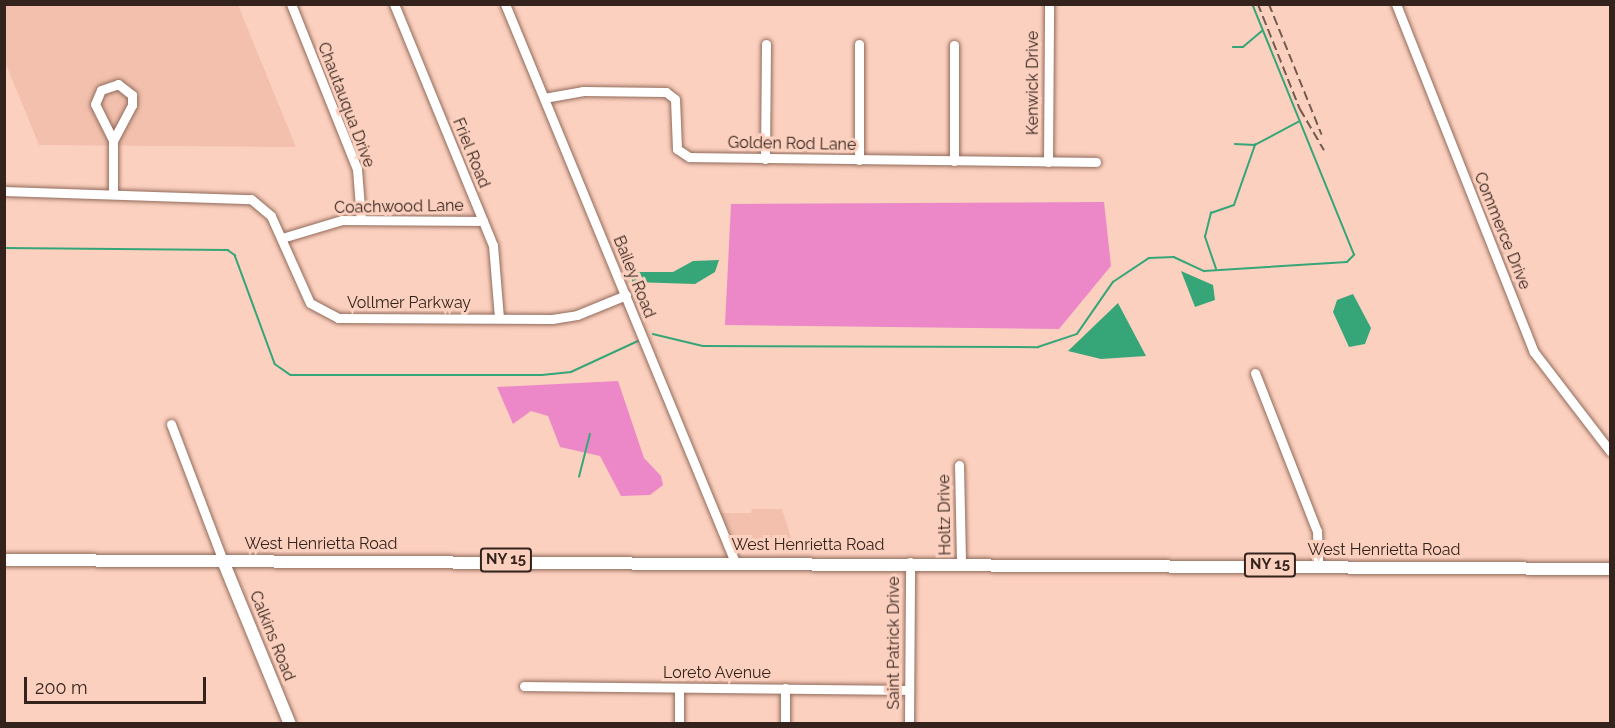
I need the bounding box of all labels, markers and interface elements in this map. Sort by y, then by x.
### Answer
street label: Kenwick Drive [1023,31,1043,135]
street label: Chautauqua Drive [313,40,379,170]
street label: Friel Road [448,115,494,191]
street label: Golden Rod Lane [728,133,856,155]
street label: Commerce Drive [1470,169,1534,293]
street label: Coachwood Lane [334,196,464,218]
street label: Bailey Road [609,233,659,321]
street label: Vollmer Parkway [347,293,471,313]
street label: Holtz Drive [935,474,955,556]
street label: West Henrietta Road [245,534,397,554]
street label: West Henrietta Road [732,535,884,555]
street label: West Henrietta Road [1308,540,1460,560]
road number: NY 15 [479,548,533,572]
road number: NY 15 [1243,553,1297,577]
street label: Saint Patrick Drive [884,576,904,710]
street label: Calkins Road [245,588,299,684]
street label: Loreto Avenue [663,663,771,683]
scale bar [27,665,208,703]
text: 200 m [35,677,88,698]

